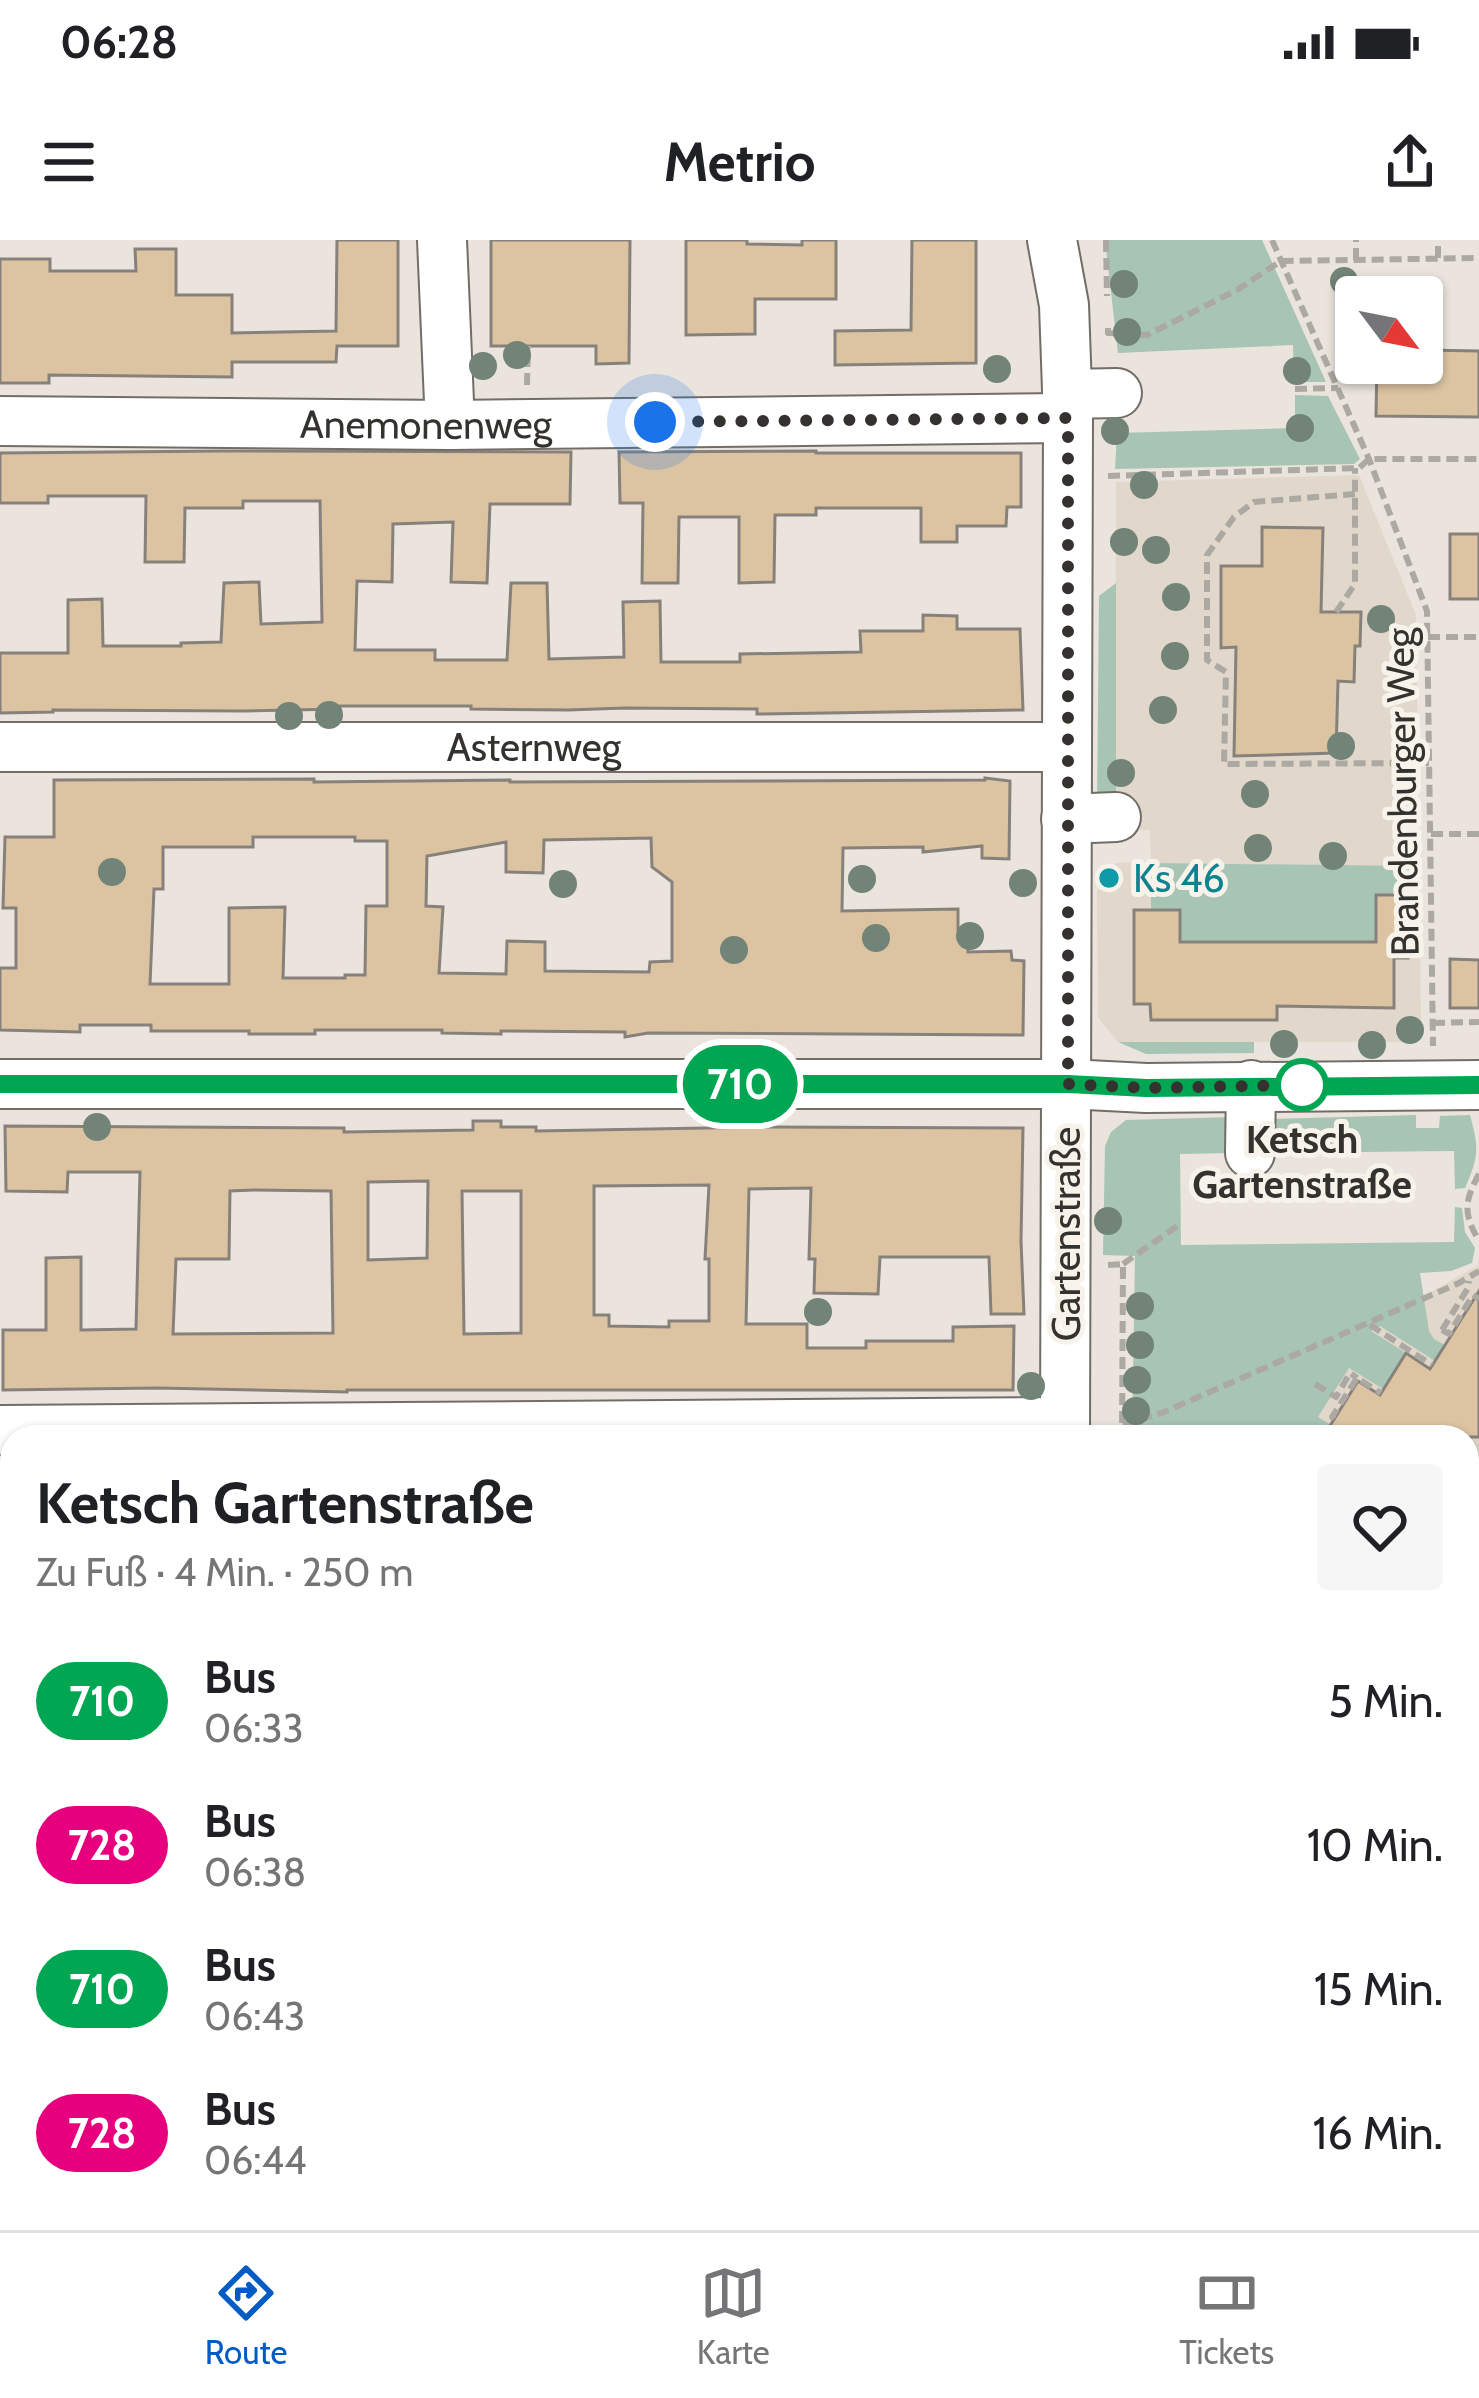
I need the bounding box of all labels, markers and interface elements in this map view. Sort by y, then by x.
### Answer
text: 06:28 [60,15,178,69]
icon: menu [36,129,102,195]
text: Metrio [663,129,816,195]
icon: share [1377,129,1443,195]
north arrow [1335,276,1443,384]
map controls [1335,276,1443,384]
your location [625,392,685,452]
street label: Anemonenweg [300,400,553,449]
street label: Brandenburger Weg [1375,627,1429,957]
street label: Asternweg [447,723,622,771]
place label: Ks 46 [1133,854,1225,902]
marker: Ks 46 [1096,865,1122,891]
line badge: 710 [671,1045,809,1123]
text: 710 [707,1058,773,1110]
marker: Ketsch Gartenstraße [1277,1060,1327,1110]
place label: Ketsch Gartenstraße [1192,1115,1412,1208]
street label: Gartenstraße [1042,1127,1090,1341]
button: heart [1317,1464,1443,1590]
text: Ketsch Gartenstraße [36,1468,534,1537]
text: Zu Fuß · 4 Min. · 250 m [36,1548,413,1596]
text: Bus [204,1650,276,1704]
text: 5 Min. [1328,1674,1443,1728]
text: 710 [69,1675,135,1727]
text: 06:33 [204,1704,304,1752]
text: Bus [204,1794,276,1848]
text: 10 Min. [1307,1818,1443,1872]
text: 728 [67,1819,137,1871]
text: 06:38 [204,1848,306,1896]
text: Bus [204,1938,276,1992]
text: 15 Min. [1314,1962,1443,2016]
text: 710 [69,1963,135,2015]
text: 06:43 [204,1992,305,2040]
text: Bus [204,2082,276,2136]
text: 16 Min. [1312,2106,1443,2160]
text: 728 [67,2107,137,2159]
text: 06:44 [204,2136,307,2184]
tab: Route [205,2260,287,2372]
tab: Karte [697,2260,770,2372]
tab: Tickets [1179,2260,1274,2372]

